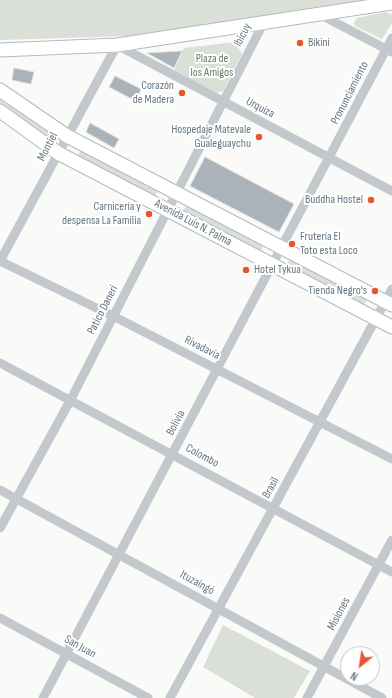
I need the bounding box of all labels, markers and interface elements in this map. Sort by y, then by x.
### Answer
street label: Ibicuy [231,21,255,49]
place label: Bikini [308,36,330,50]
marker: Bikini [295,38,305,48]
park label: Plaza de los Amigos [191,52,233,80]
street label: Pronunciamiento [328,59,372,127]
place label: Corazón de Madera [133,79,174,107]
marker: Corazón de Madera [177,88,187,98]
street label: Urquiza [243,95,277,121]
place label: Hospedaje Matevale Gualeguaychu [171,123,251,151]
street label: Montiel [35,130,61,164]
marker: Hospedaje Matevale Gualeguaychu [254,132,264,142]
place label: Buddha Hostel [305,193,363,207]
marker: Buddha Hostel [366,195,376,205]
street label: Avenida Luis N. Palma [152,197,234,249]
place label: Carnicería y despensa La Familia [62,200,141,228]
marker: Carnicería y despensa La Familia [144,209,154,219]
place label: Frutería El Toto esta Loco [300,230,358,258]
marker: Frutería El Toto esta Loco [287,239,297,249]
place label: Hotel Tykua [254,263,301,277]
marker: Hotel Tykua [241,265,251,275]
street label: Patico Daneri [85,283,121,337]
place label: Tienda Negro's [308,284,367,298]
marker: Tienda Negro's [370,286,380,296]
street label: Rivadavia [182,333,222,363]
street label: Bolivia [163,408,189,438]
street label: Colombo [183,441,221,471]
street label: Brasil [259,475,283,501]
street label: Ituzaingó [177,568,217,598]
street label: Misiones [324,595,354,633]
street label: San Juan [62,632,98,662]
north arrow [340,646,380,686]
text: N [348,669,360,683]

